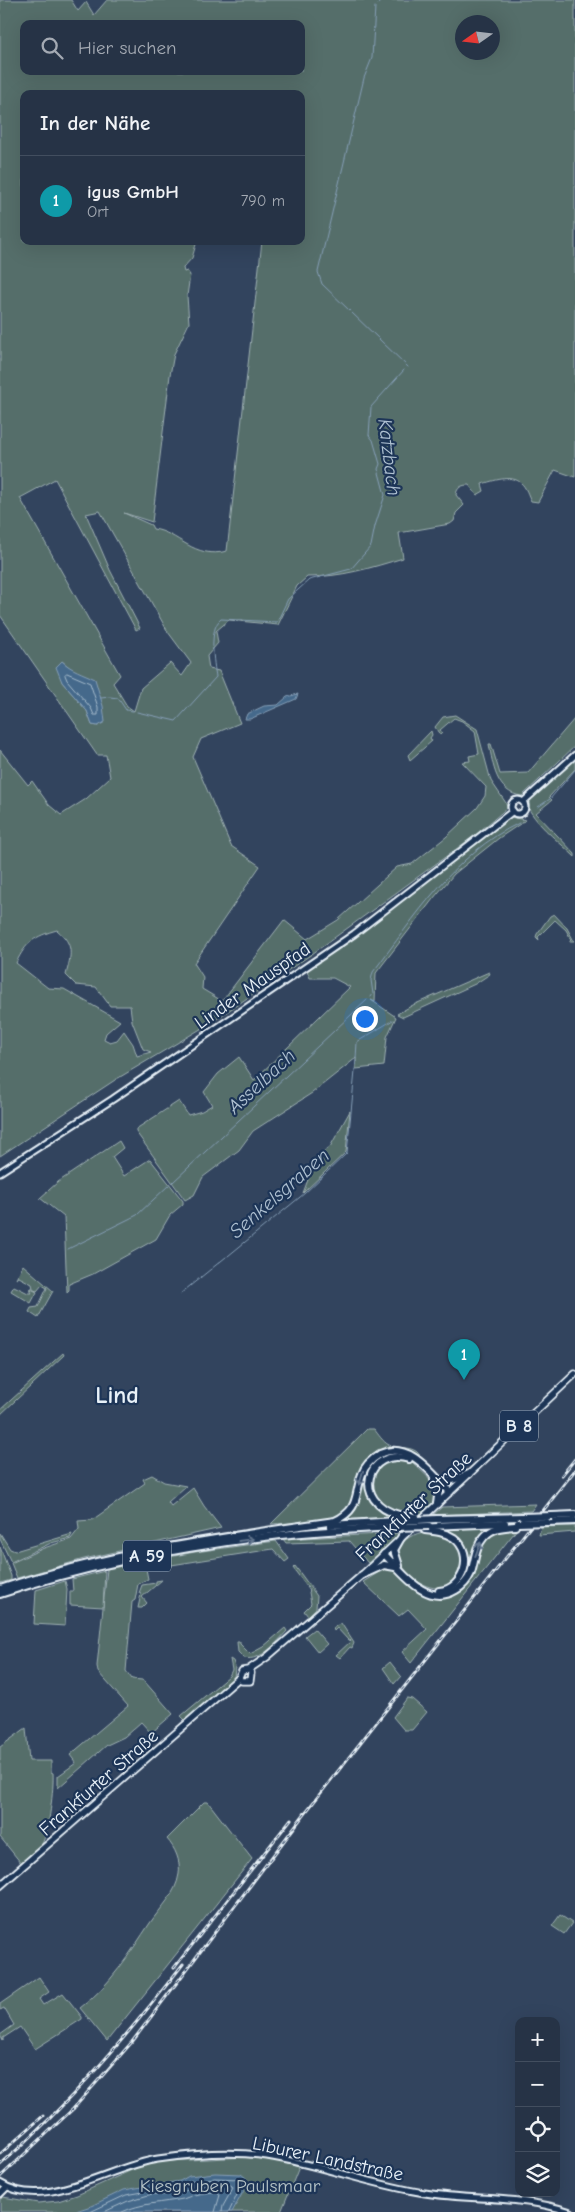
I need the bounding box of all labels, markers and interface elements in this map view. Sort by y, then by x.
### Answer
north arrow [455,15,500,60]
search box [20,20,305,75]
icon: search [38,34,66,62]
text: Hier suchen [78,37,176,59]
text: In der Nähe [40,111,150,135]
text: igus GmbH [87,181,179,203]
text: 1 [53,192,59,210]
text: 790 m [241,192,285,210]
text: Ort [87,203,108,221]
water label: Katzbach [373,417,406,497]
street label: Linder Mauspfad [191,938,315,1034]
your location [352,1006,378,1032]
water label: Asselbach [222,1044,300,1119]
water label: Senkelsgraben [225,1144,334,1243]
pin: 1 [448,1339,480,1380]
district label: Lind [95,1381,139,1409]
road number: B 8 [500,1410,538,1442]
street label: Frankfurter Straße [351,1447,476,1566]
one-way arrow [356,1470,366,1486]
one-way arrow [238,1535,254,1545]
road number: A 59 [123,1540,171,1572]
one-way arrow [474,1542,483,1557]
street label: Frankfurter Straße [34,1725,163,1841]
map controls [515,2017,560,2197]
button: + [515,2017,560,2062]
button: − [515,2062,560,2107]
button: locate [515,2107,560,2152]
street label: Liburer Landstraße [250,2132,405,2186]
button: layers [515,2152,560,2197]
park label: Kiesgruben Paulsmaar [140,2175,321,2197]

